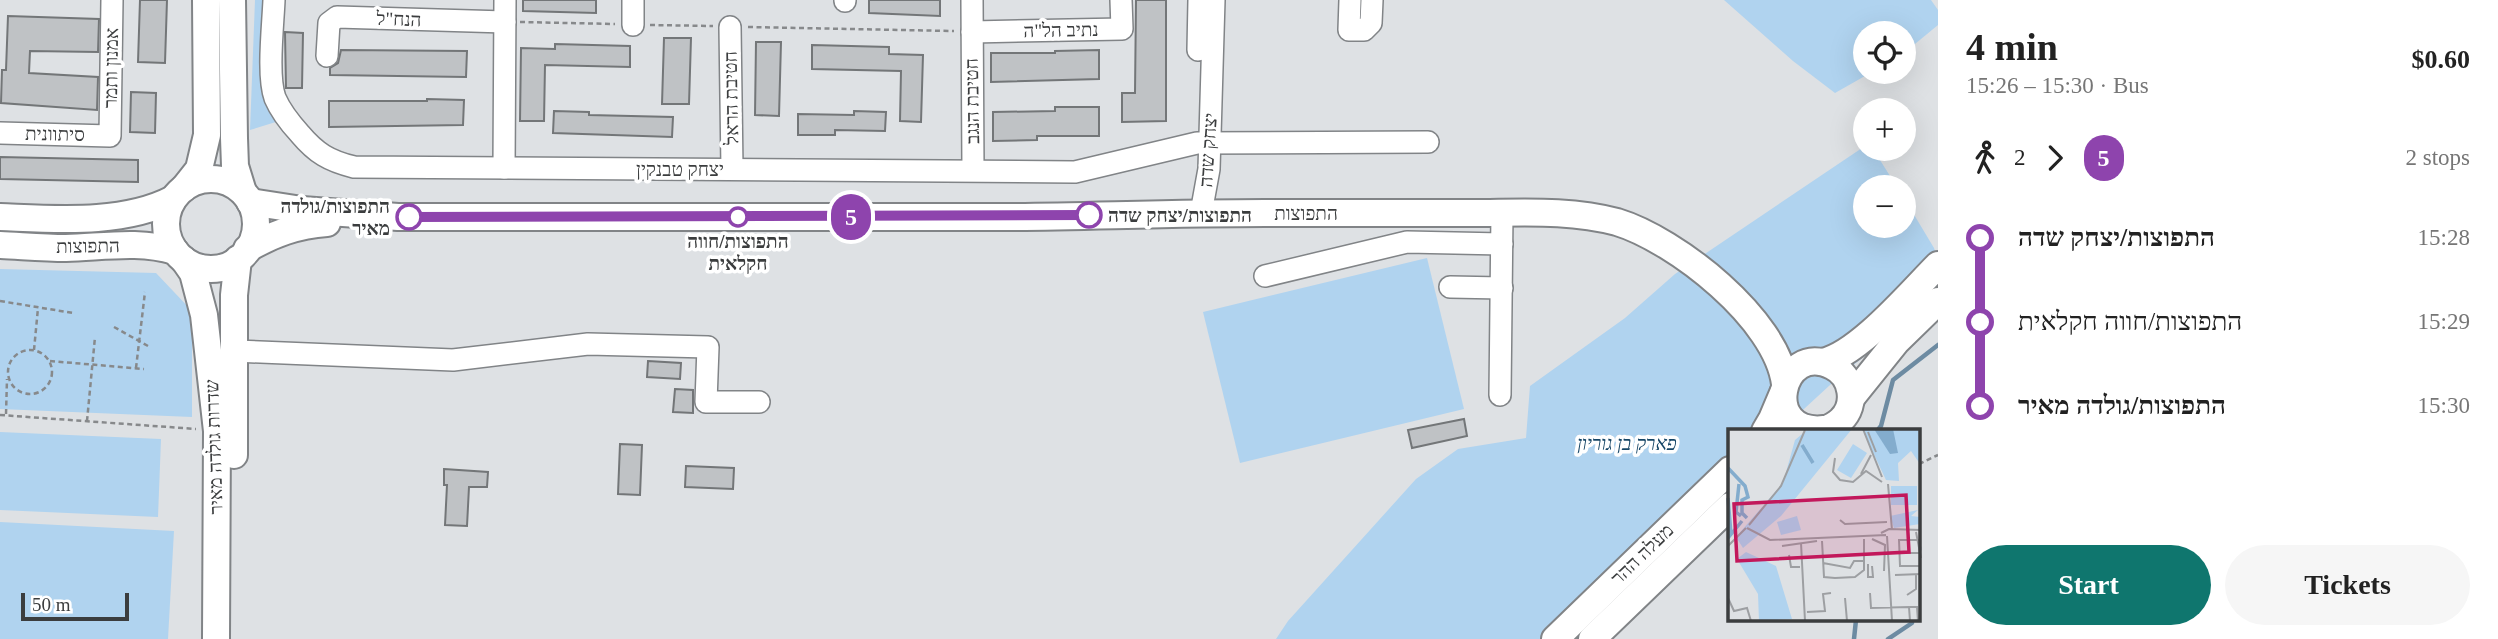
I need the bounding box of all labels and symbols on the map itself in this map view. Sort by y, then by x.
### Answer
street label: הנח"ל [375,8,422,30]
street label: נתיב הל"ה [1023,19,1099,41]
street label: אמנון ותמר [100,28,122,108]
street label: חטיבת הראל [720,51,742,146]
street label: חטיבת הנגב [961,58,983,144]
street label: יצחק שדה [1195,112,1221,188]
street label: סיתוונית [25,123,85,145]
street label: יצחק טבנקין [636,159,724,180]
line badge: 5 [828,194,874,240]
place label: התפוצות/גולדה מאיר [281,196,390,239]
marker: התפוצות/יצחק שדה [1076,202,1102,228]
street label: התפוצות [1274,203,1338,224]
marker: התפוצות/גולדה מאיר [396,204,422,230]
place label: התפוצות/יצחק שדה [1108,205,1252,226]
marker: התפוצות/חווה חקלאית [728,207,748,227]
place label: התפוצות/חווה חקלאית [687,231,789,274]
street label: התפוצות [56,235,120,257]
street label: שדרות גולדה מאיר [201,379,227,515]
inset map [1728,429,1920,622]
park label: פארק בן גוריון [1577,433,1677,454]
street label: מעלה ההר [1607,519,1677,589]
scale bar [21,590,130,622]

